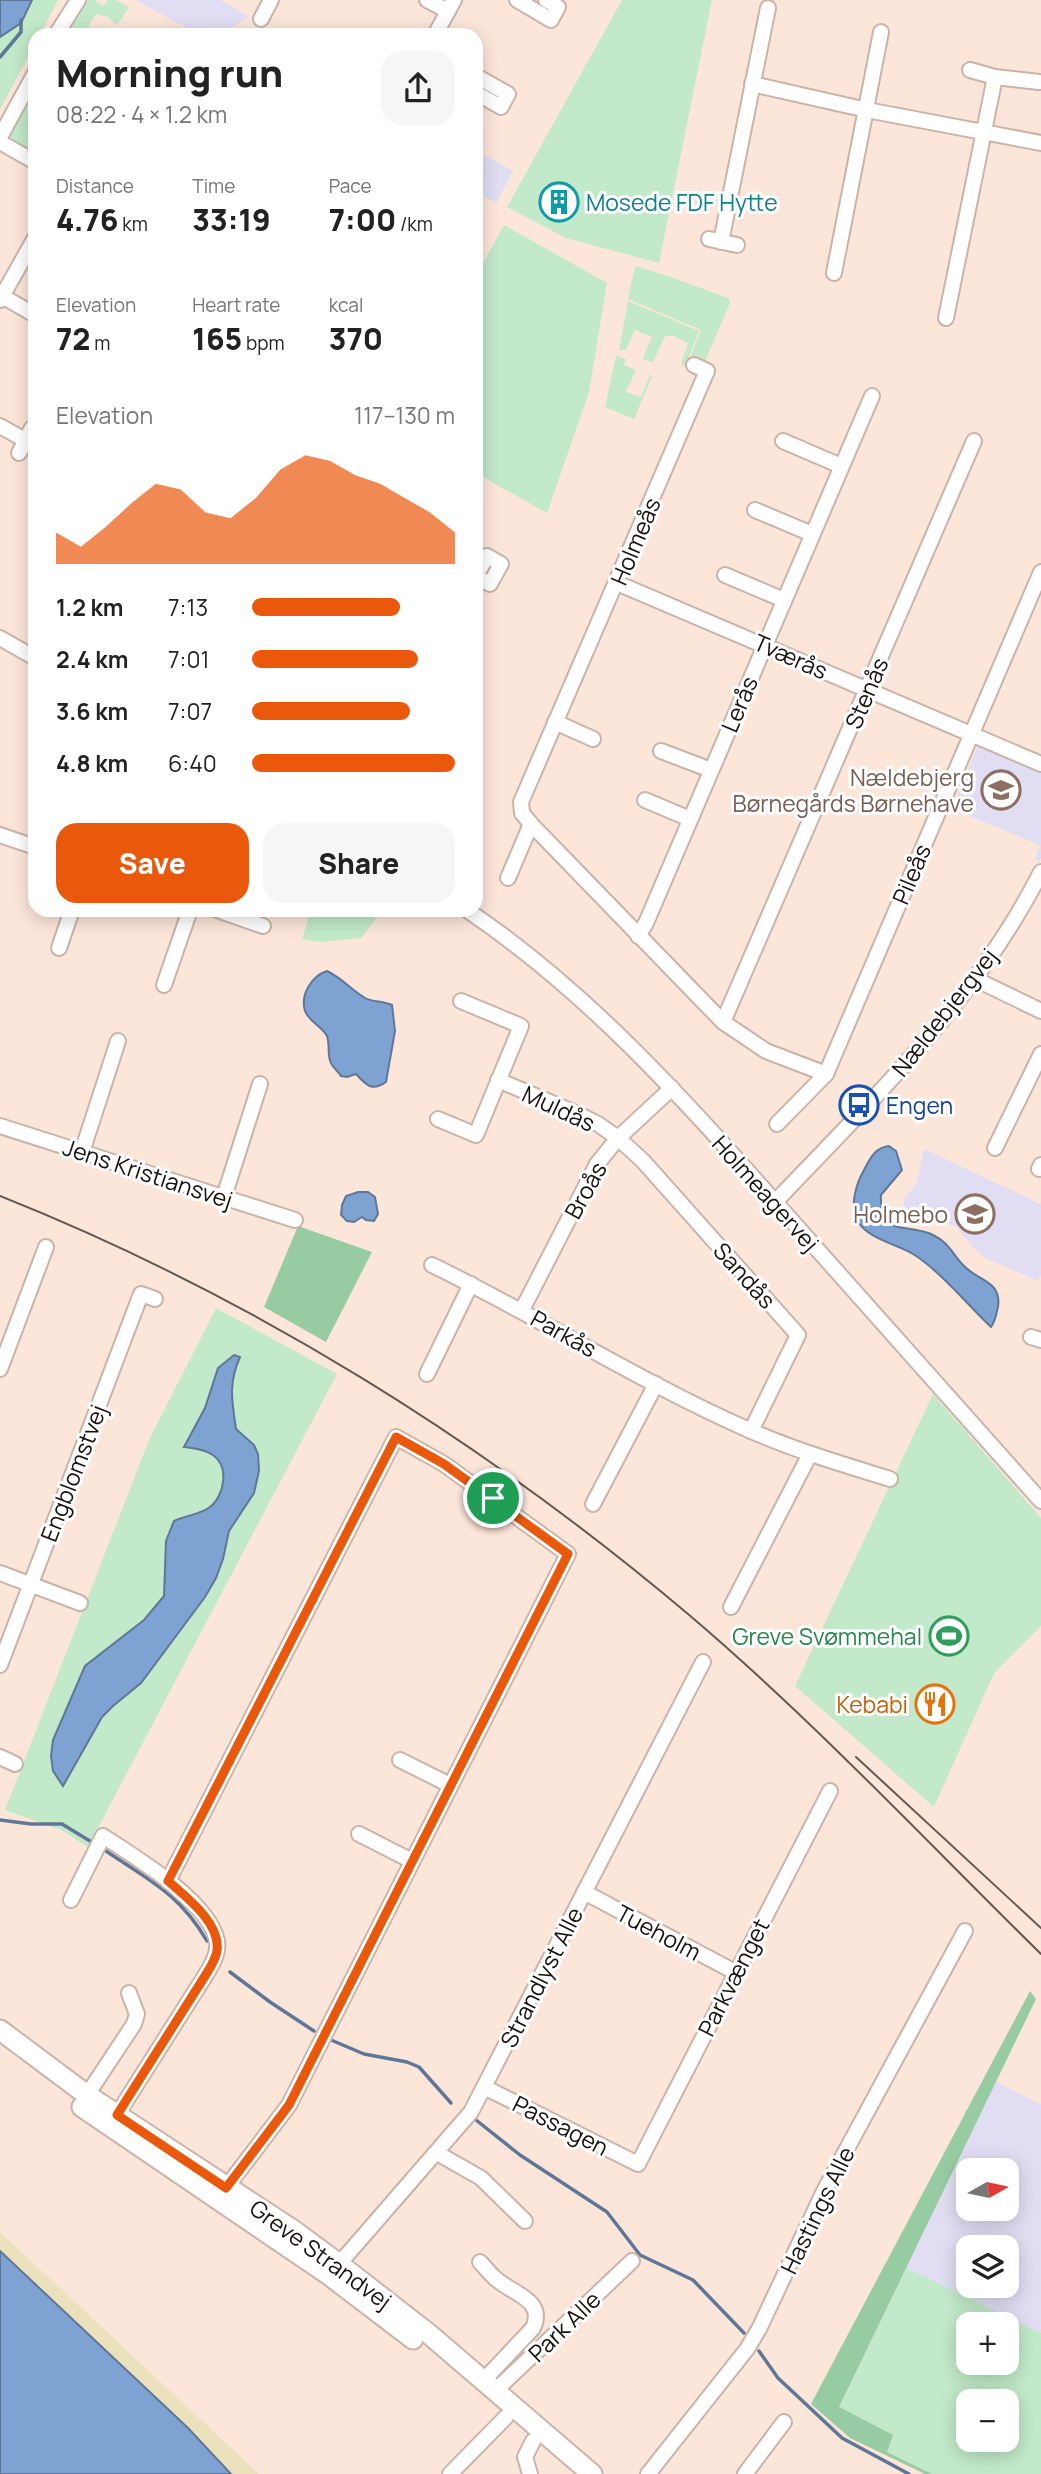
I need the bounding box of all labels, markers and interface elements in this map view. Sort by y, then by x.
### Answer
text: Morning run [56,46,283,98]
button: share [381,51,455,125]
text: 08:22 · 4 × 1.2 km [56,98,227,130]
text: Distance [56,173,134,199]
text: Time [192,173,235,199]
text: Pace [329,173,372,199]
building icon: Mosede FDF Hytte [538,181,580,223]
place label: Mosede FDF Hytte [586,186,778,218]
text: 4.76 [56,199,118,240]
text: 33:19 [192,199,271,240]
text: 7:00 [329,199,396,240]
text: km [118,211,148,237]
text: /km [396,211,433,237]
text: Elevation [56,292,136,318]
text: Heart rate [192,292,280,318]
text: kcal [329,292,363,318]
text: 72 [56,318,90,359]
text: 165 [192,318,242,359]
text: 370 [329,318,383,359]
text: m [90,330,110,356]
text: bpm [242,330,285,356]
text: Elevation [56,399,153,431]
text: 117–130 m [354,399,455,431]
street label: Holmeås [602,492,668,590]
text: 1.2 km [56,591,123,623]
text: 7:13 [168,591,208,623]
street label: Tværås [749,626,833,686]
text: 2.4 km [56,643,128,675]
text: 7:01 [168,643,209,675]
street label: Stenås [837,652,895,734]
street label: Lerås [713,671,765,737]
text: 3.6 km [56,695,128,727]
text: 7:07 [168,695,212,727]
text: 4.8 km [56,747,128,779]
text: 6:40 [168,747,217,779]
place label: Nældebjerg Børnegårds Børnehave [733,761,974,819]
school or university icon: Nældebjerg Børnegårds Børnehave [980,769,1022,811]
button: Save [56,823,249,903]
button: Share [263,823,455,903]
street label: Pileås [884,839,938,909]
street label: Nældebjergvej [884,941,1004,1083]
street label: Muldås [517,1077,601,1139]
bus stop icon: Engen [838,1084,880,1126]
place label: Engen [886,1089,953,1121]
street label: Holmeagervej [705,1128,827,1258]
street label: Jens Kristiansvej [59,1131,237,1215]
street label: Broås [556,1156,614,1224]
school or university icon: Holmebo [954,1193,996,1235]
place label: Holmebo [853,1198,948,1230]
street label: Sandås [707,1235,783,1315]
street label: Parkås [525,1302,603,1364]
street label: Engblomstvej [32,1400,114,1546]
pin [463,1468,523,1528]
icon: arrive [474,1479,512,1517]
sports icon: Greve Svømmehal [928,1615,970,1657]
place label: Greve Svømmehal [732,1620,922,1652]
restaurant icon: Kebabi [914,1683,956,1725]
place label: Kebabi [836,1688,908,1720]
street label: Tueholm [611,1896,707,1968]
street label: Strandlyst Alle [492,1901,590,2053]
street label: Parkvænget [690,1913,776,2041]
street label: Passagen [508,2087,614,2163]
street label: Hastings Alle [772,2141,862,2279]
north arrow [956,2158,1018,2221]
map controls [956,2158,1019,2452]
street label: Greve Strandvej [244,2192,398,2316]
button: layers [956,2235,1019,2298]
street label: Park Alle [521,2284,607,2368]
button: + [956,2312,1019,2375]
button: − [956,2389,1019,2452]

